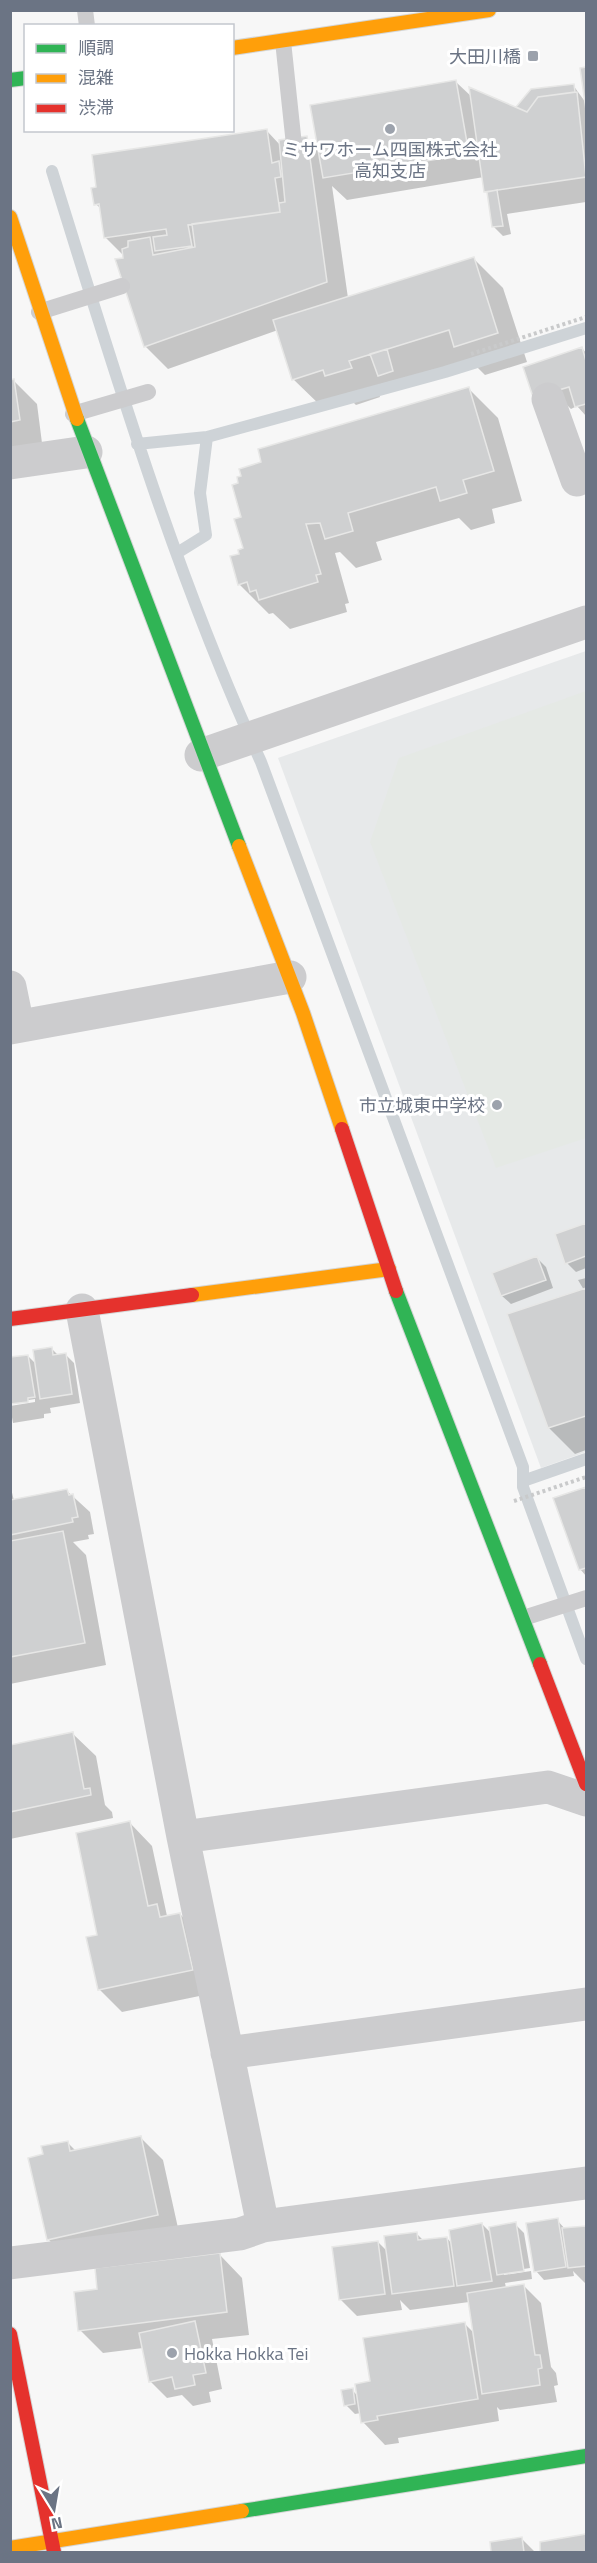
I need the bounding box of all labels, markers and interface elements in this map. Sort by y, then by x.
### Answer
legend [24,24,234,132]
text: 順調 [78,34,114,61]
place label: 大田川橋 [449,43,521,70]
marker: 大田川橋 [526,49,540,63]
text: 混雑 [78,64,114,91]
text: 渋滞 [78,94,114,121]
marker: ミサワホーム四国株式会社 高知支店 [383,122,397,136]
place label: ミサワホーム四国株式会社 高知支店 [282,136,498,184]
place label: 市立城東中学校 [359,1092,485,1119]
marker: 市立城東中学校 [490,1098,504,1112]
place label: Hokka Hokka Tei [184,2340,308,2367]
marker: Hokka Hokka Tei [165,2346,179,2360]
north arrow [24,2479,84,2539]
text: N [49,2511,65,2537]

